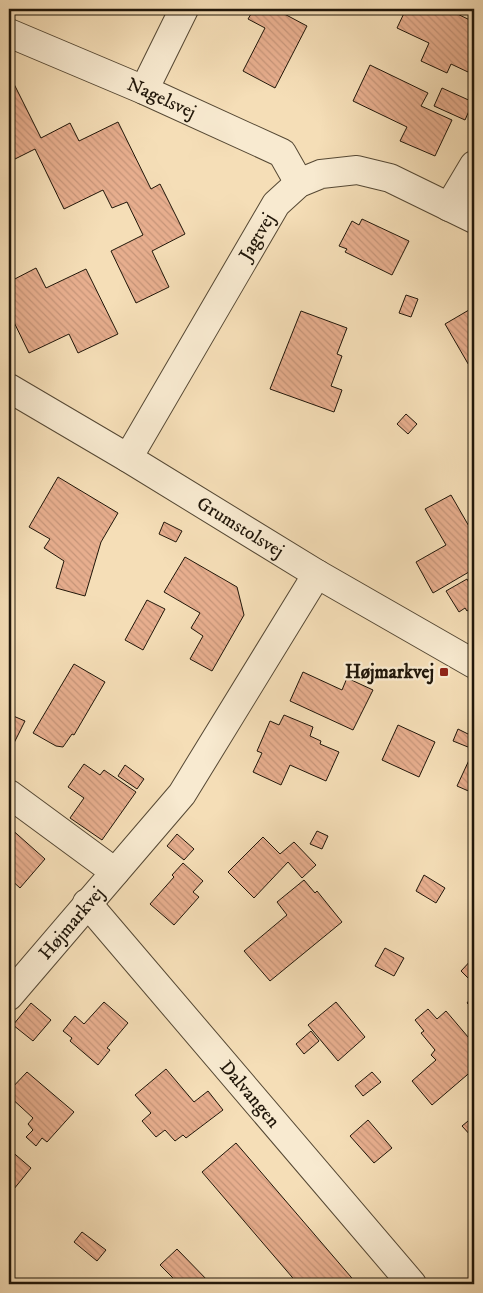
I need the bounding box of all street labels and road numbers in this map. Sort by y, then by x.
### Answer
street label: Nagelsvej [124,73,200,124]
street label: Jagtvej [233,209,280,267]
street label: Grumstolsvej [193,492,288,563]
street label: Højmarkvej [34,882,109,964]
street label: Dalvangen [215,1056,285,1132]

